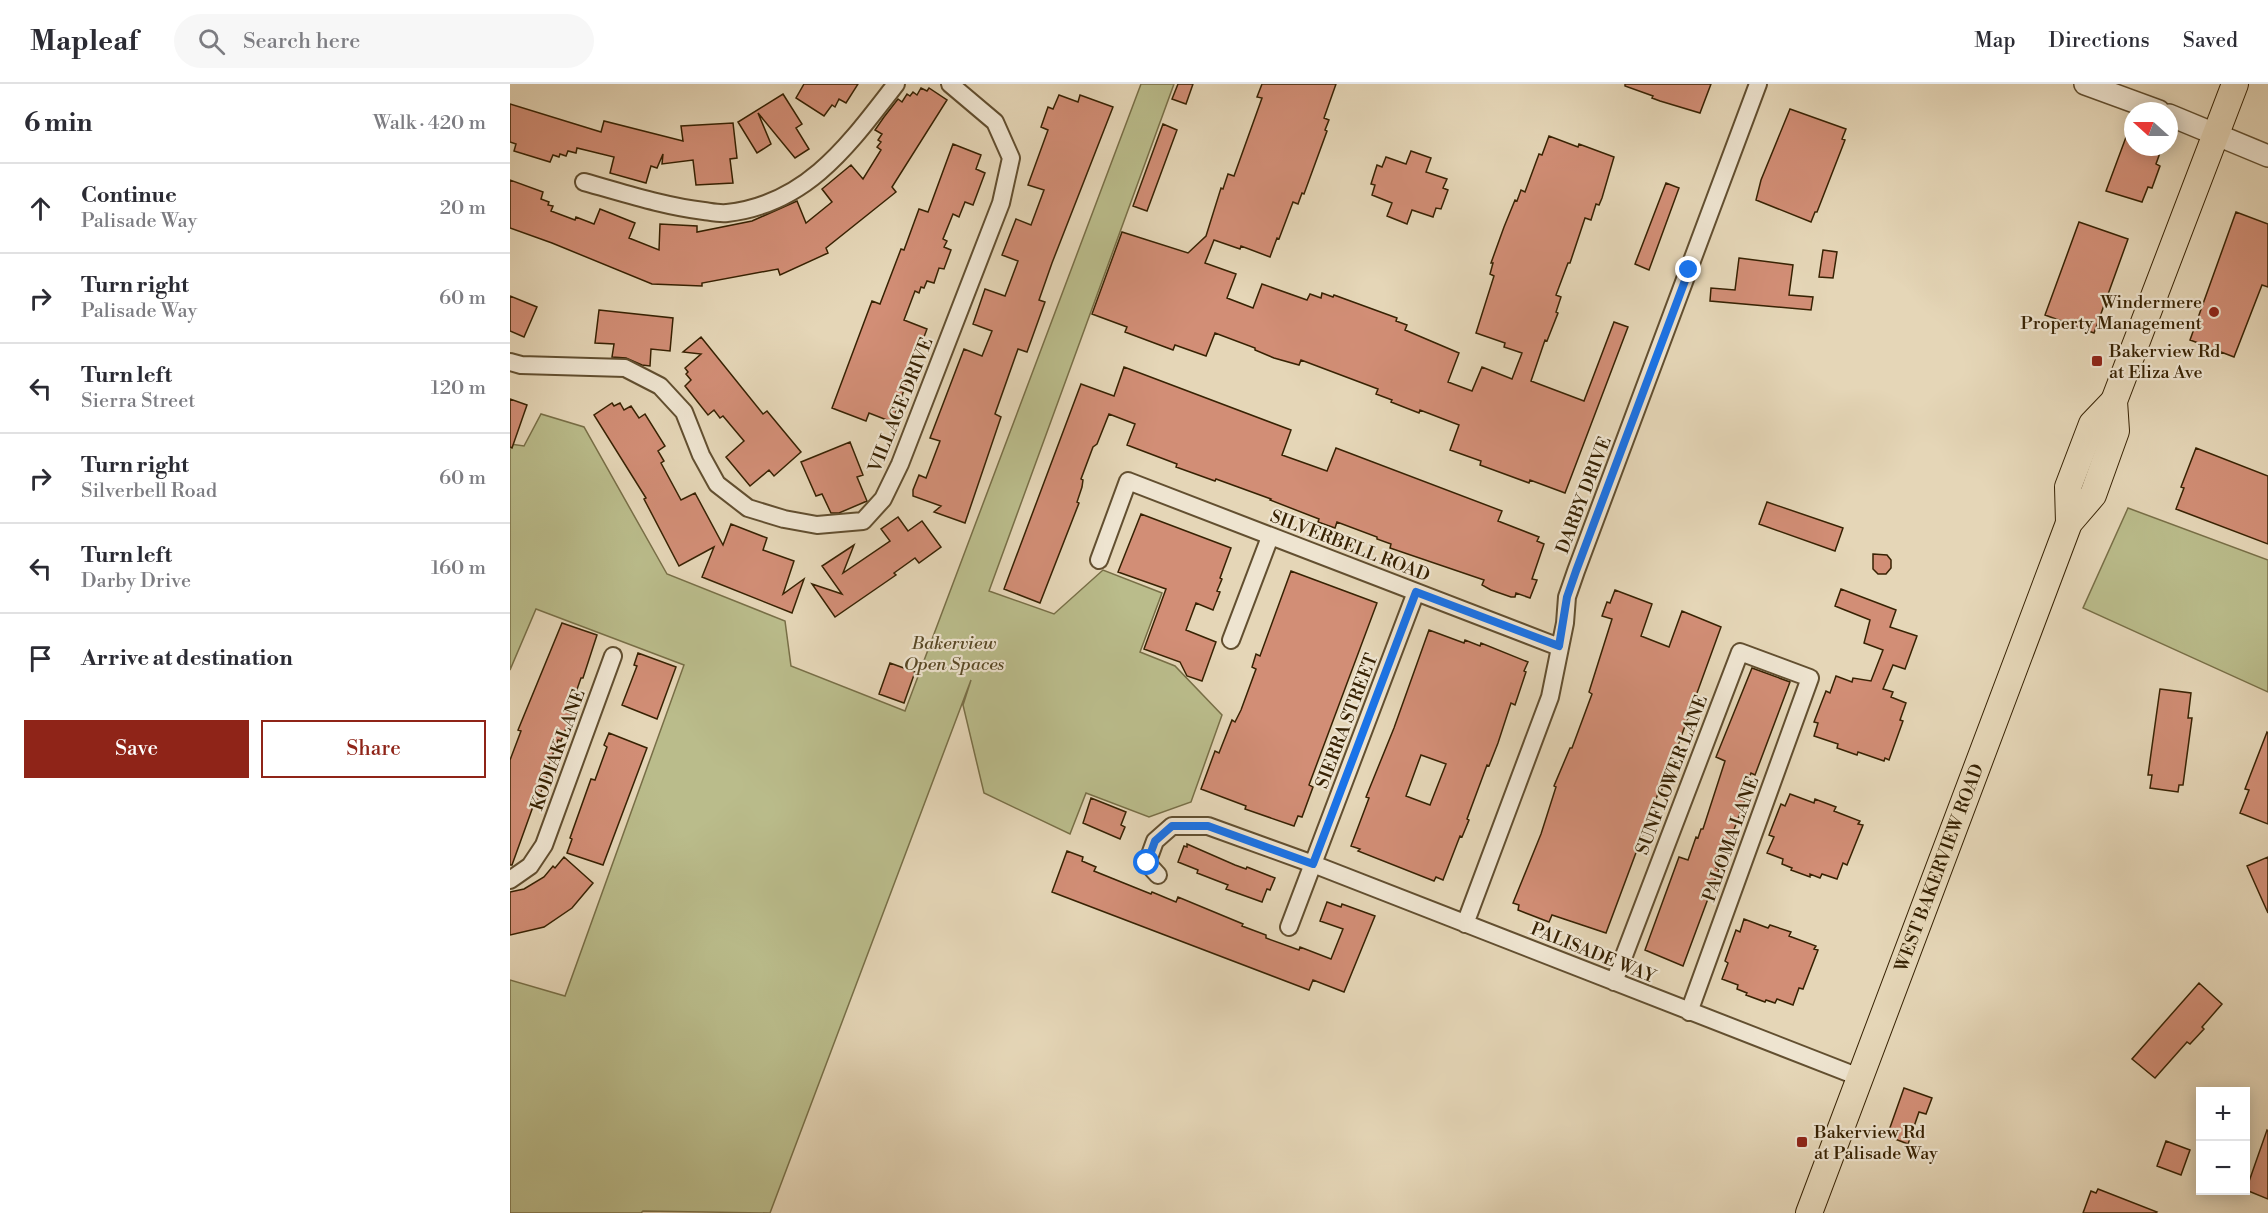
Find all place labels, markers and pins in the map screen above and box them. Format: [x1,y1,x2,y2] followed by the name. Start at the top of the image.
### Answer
[2020,291,2203,335] place label: Windermere Property Management
[2207,305,2221,319] marker: Windermere Property Management
[2108,340,2221,384] place label: Bakerview Rd at Eliza Ave
[2090,354,2104,368] marker: Bakerview Rd at Eliza Ave
[1813,1121,1938,1165] place label: Bakerview Rd at Palisade Way
[1795,1135,1809,1149] marker: Bakerview Rd at Palisade Way

